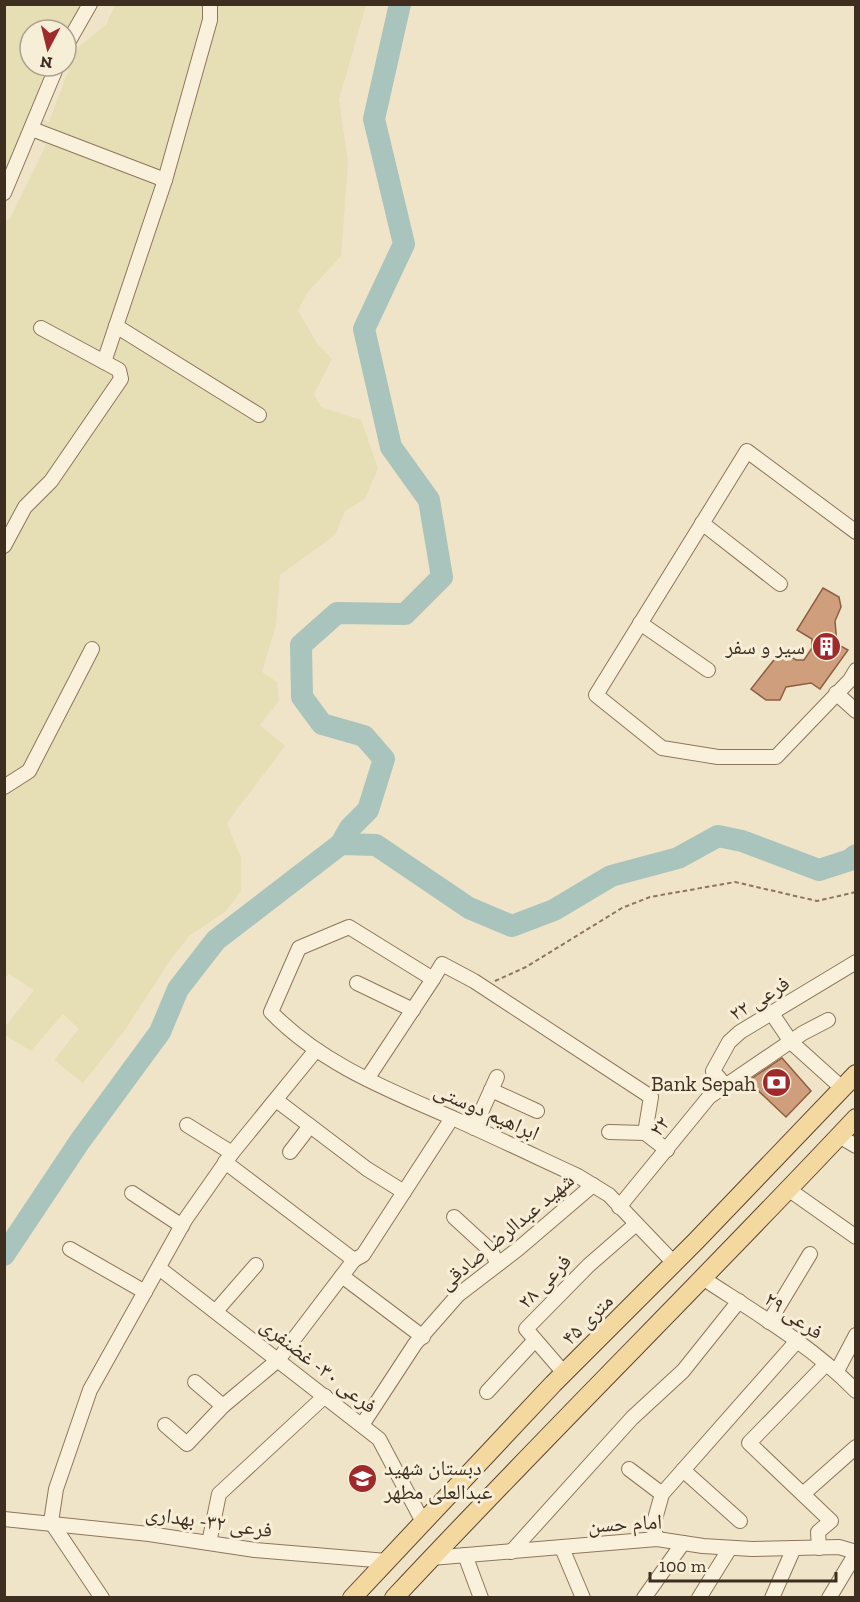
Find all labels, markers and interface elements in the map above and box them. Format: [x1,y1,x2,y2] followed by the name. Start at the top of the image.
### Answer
[18,18,78,78] north arrow
[39,52,53,73] text: N
[810,630,842,662] building icon: سیر و سفر
[724,634,805,659] place label: سیر و سفر
[724,970,794,1027] street label: فرعی ۲۲
[761,1067,793,1099] bank icon: Bank Sepah
[651,1071,756,1096] place label: Bank Sepah
[430,1077,544,1147] street label: ابراهیم دوستی
[643,1111,675,1141] street label: ۲۲
[433,1167,579,1296] street label: شهید عبدالرضا صادقی
[512,1249,577,1314] street label: فرعی ۲۸
[759,1286,828,1345] street label: فرعی ۲۹
[556,1288,618,1350] street label: ۴۵ متری
[255,1312,382,1419] street label: فرعی ۳۰- غضنفری
[383,1455,493,1505] place label: دبستان شهید عبدالعلی مطهر
[347,1463,379,1495] school or university icon: دبستان شهید عبدالعلی مطهر
[144,1500,274,1543] street label: فرعی ۳۲- بهداری
[587,1509,663,1539] street label: امام حسن
[650,1545,836,1583] scale bar
[659,1555,707,1577] text: 100 m

